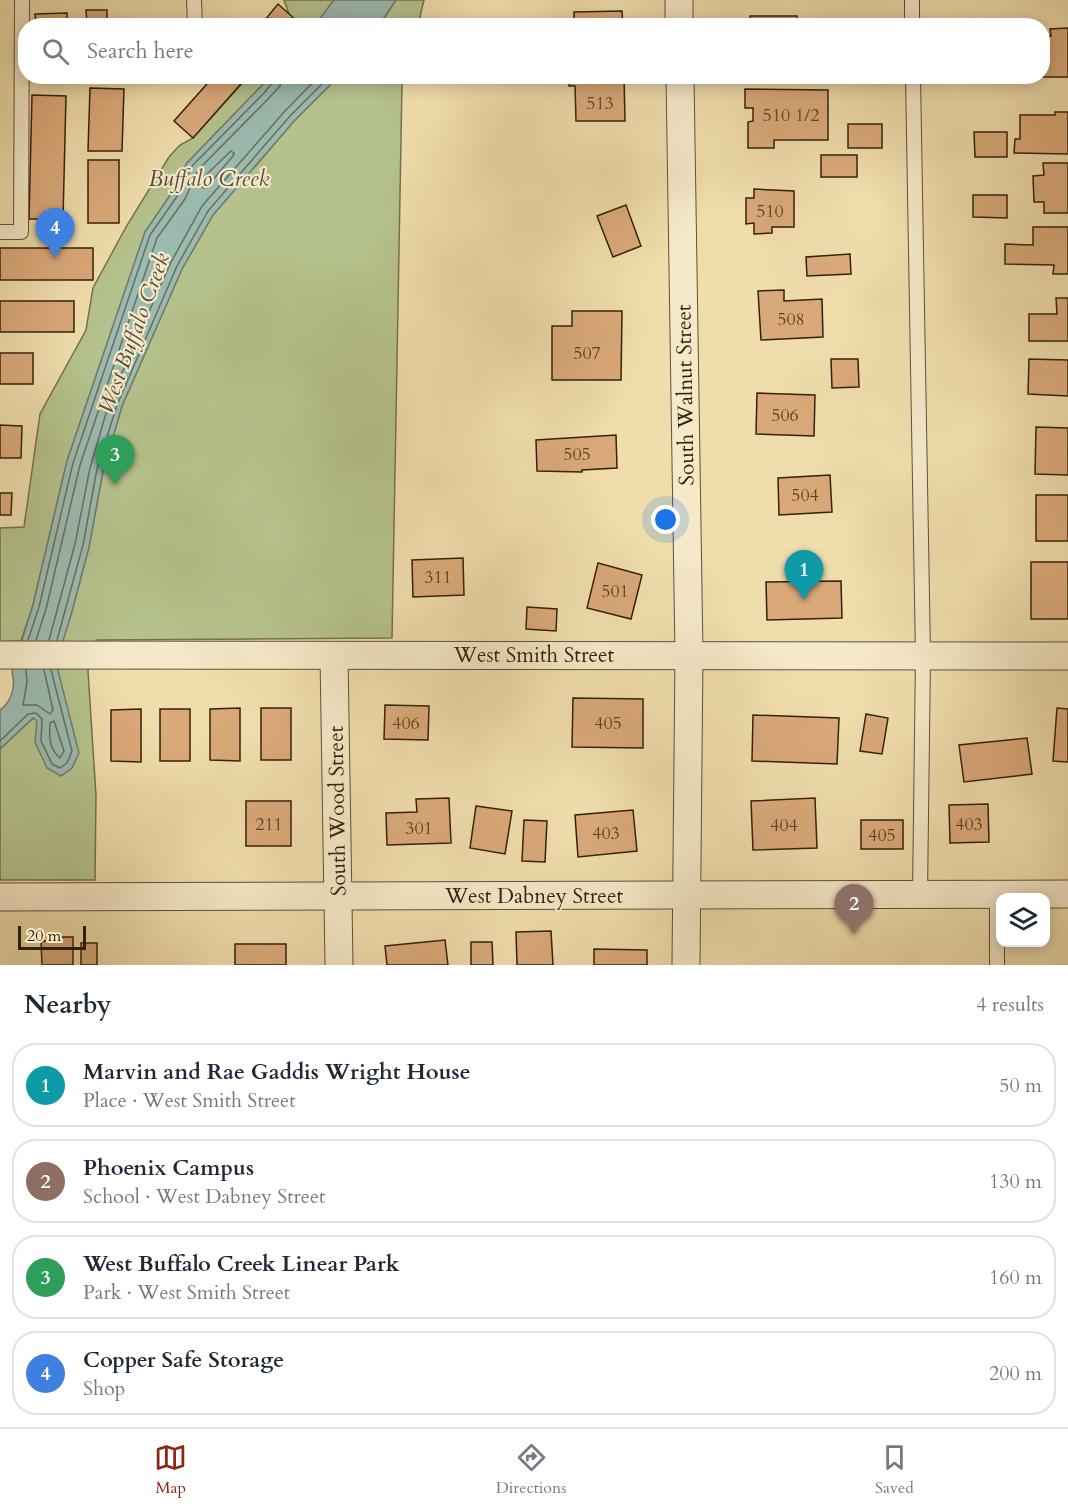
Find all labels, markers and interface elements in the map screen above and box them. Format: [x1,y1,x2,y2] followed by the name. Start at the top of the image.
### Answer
[18,18,1050,84] search box
[39,35,72,68] icon: search
[87,36,194,66] text: Search here
[586,91,614,116] house number: 513
[763,103,819,128] house number: 510 1/2
[149,164,270,194] water label: Buffalo Creek
[756,199,784,224] house number: 510
[36,208,74,258] pin: 4
[91,249,177,418] water label: West Buffalo Creek
[669,304,702,486] street label: South Walnut Street
[777,307,805,332] house number: 508
[573,341,601,366] house number: 507
[771,403,799,428] house number: 506
[96,436,134,485] pin: 3
[563,442,591,467] house number: 505
[791,483,819,508] house number: 504
[651,505,680,534] your location
[784,550,824,600] pin: 1
[424,565,452,590] house number: 311
[601,579,629,604] house number: 501
[453,641,615,670] street label: West Smith Street
[392,711,420,736] house number: 406
[594,711,622,736] house number: 405
[322,725,353,896] street label: South Wood Street
[255,812,283,837] house number: 211
[955,812,983,837] house number: 403
[770,813,798,838] house number: 404
[405,816,433,841] house number: 301
[592,821,620,846] house number: 403
[868,823,896,848] house number: 405
[444,882,623,911] street label: West Dabney Street
[834,884,874,934] pin: 2
[996,893,1050,947] map controls
[996,893,1050,947] button: layers
[18,923,86,950] scale bar
[27,925,61,947] text: 20 m
[24,987,112,1022] text: Nearby
[976,991,1044,1018] text: 4 results
[83,1057,471,1087] text: Marvin and Rae Gaddis Wright House
[40,1072,51,1099] text: 1
[999,1072,1042,1099] text: 50 m
[83,1087,295,1114] text: Place · West Smith Street
[83,1153,254,1183] text: Phoenix Campus
[40,1168,51,1195] text: 2
[989,1168,1042,1195] text: 130 m
[83,1183,325,1210] text: School · West Dabney Street
[83,1249,400,1279] text: West Buffalo Creek Linear Park
[40,1264,51,1291] text: 3
[989,1264,1042,1291] text: 160 m
[83,1279,290,1306] text: Park · West Smith Street
[83,1345,284,1375] text: Copper Safe Storage
[40,1360,51,1387] text: 4
[989,1360,1042,1387] text: 200 m
[83,1375,125,1402] text: Shop
[154,1441,187,1499] tab: Map
[496,1441,566,1499] tab: Directions
[875,1441,914,1499] tab: Saved

